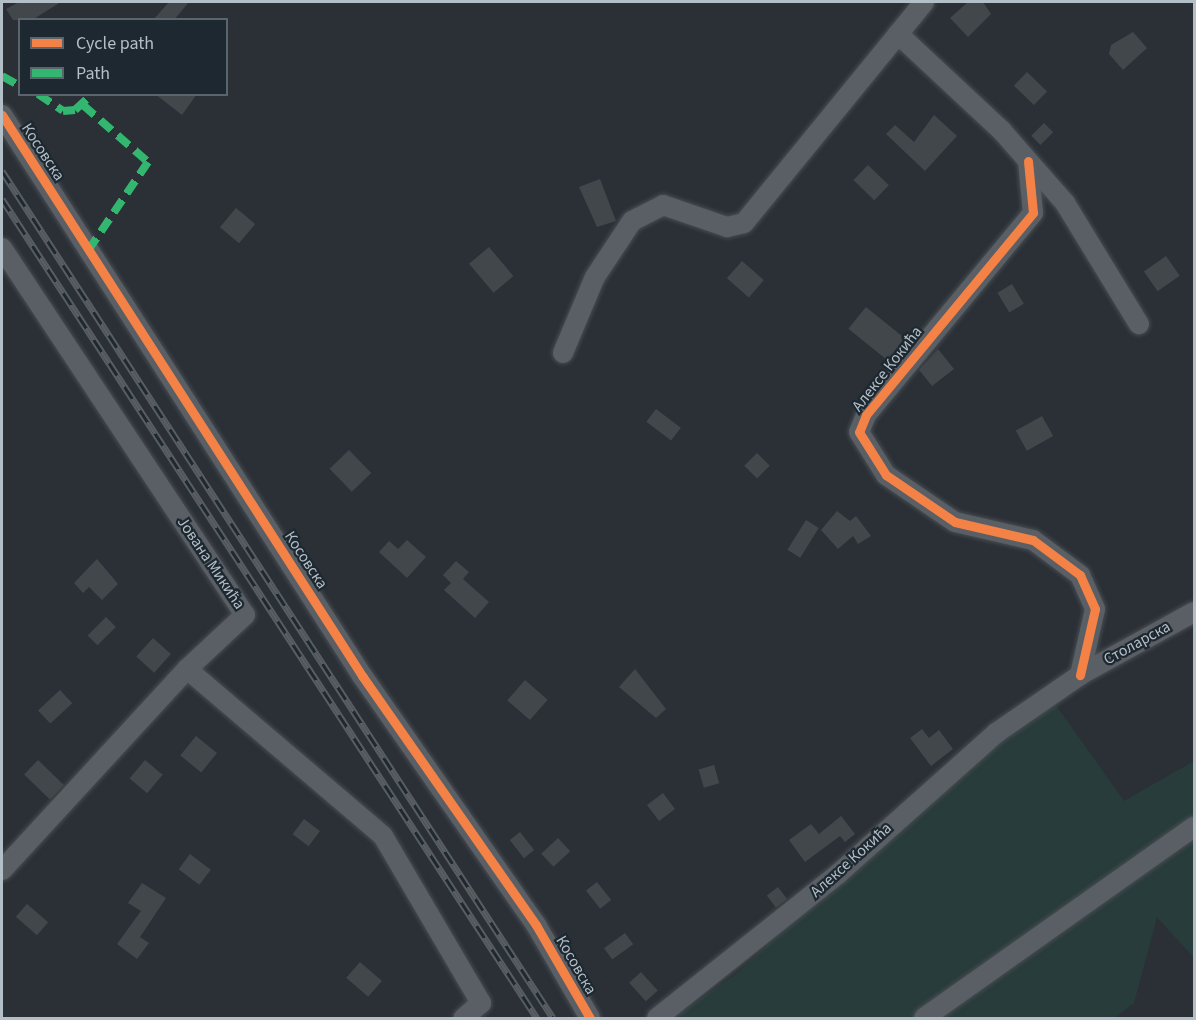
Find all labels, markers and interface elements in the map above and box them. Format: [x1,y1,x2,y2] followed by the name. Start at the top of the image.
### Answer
[18,18,228,96] legend
[76,31,154,56] text: Cycle path
[76,61,110,86] text: Path
[17,120,69,184] street label: Косовска
[848,323,926,415] street label: Алексе Кокића
[173,513,249,613] street label: Јована Микића
[280,528,332,592] street label: Косовска
[1100,617,1174,669] street label: Столарска
[806,819,896,901] street label: Алексе Кокића
[552,932,600,998] street label: Косовска

